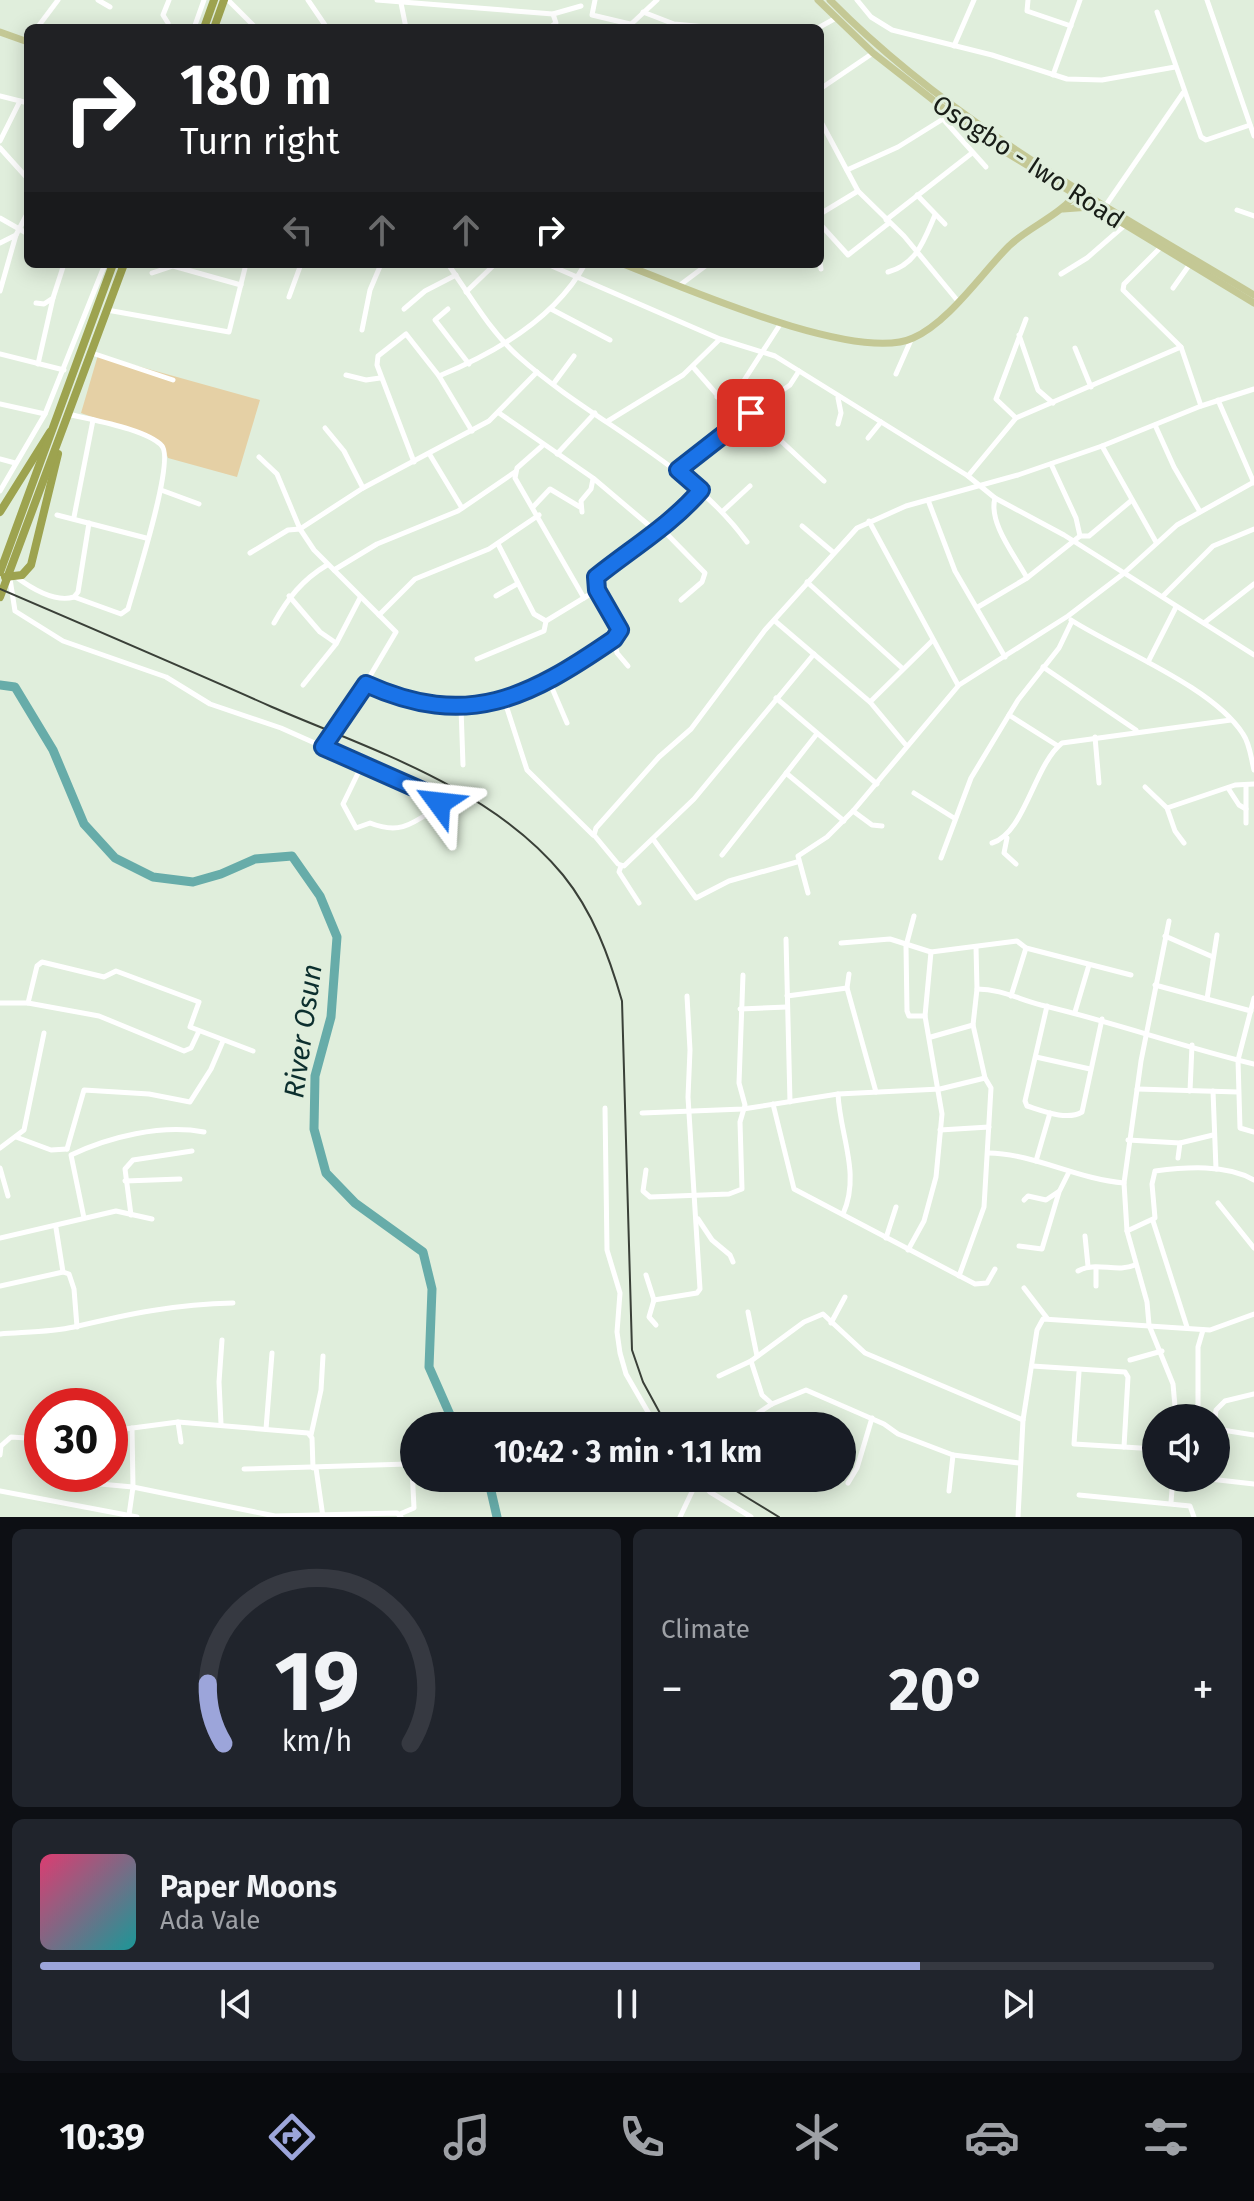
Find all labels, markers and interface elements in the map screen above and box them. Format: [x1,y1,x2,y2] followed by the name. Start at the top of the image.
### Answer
[180,52,332,119] text: 180 m
[48,56,152,160] icon: right
[926,89,1130,235] street label: Osogbo - Iwo Road
[180,120,340,164] text: Turn right
[276,208,320,252] icon: left
[360,208,404,252] icon: ahead
[444,208,488,252] icon: ahead
[528,208,572,252] icon: right
[717,379,785,447] pin
[729,391,773,435] icon: arrive
[397,761,481,845] position arrow
[277,962,329,1100] water label: River Osun
[24,1388,128,1492] speed limit sign: 30
[1142,1404,1230,1492] map controls
[1142,1404,1230,1492] button: sound
[494,1434,762,1470] text: 10:42 · 3 min · 1.1 km
[661,1614,750,1645] text: Climate
[274,1632,359,1732] text: 19
[889,1654,986,1726] text: 20°
[661,1663,683,1716] text: −
[1192,1663,1214,1716] text: +
[281,1724,352,1759] text: km/h
[160,1869,337,1905] text: Paper Moons
[160,1905,260,1936] text: Ada Vale
[214,1982,258,2026] icon: previous
[605,1982,649,2026] icon: pause
[996,1982,1040,2026] icon: next
[264,2109,320,2165] icon: directions
[439,2109,495,2165] icon: music
[614,2109,670,2165] icon: phone
[789,2109,845,2165] icon: climate
[964,2109,1020,2165] icon: car
[1138,2109,1194,2165] icon: filters
[59,2115,145,2159] text: 10:39

